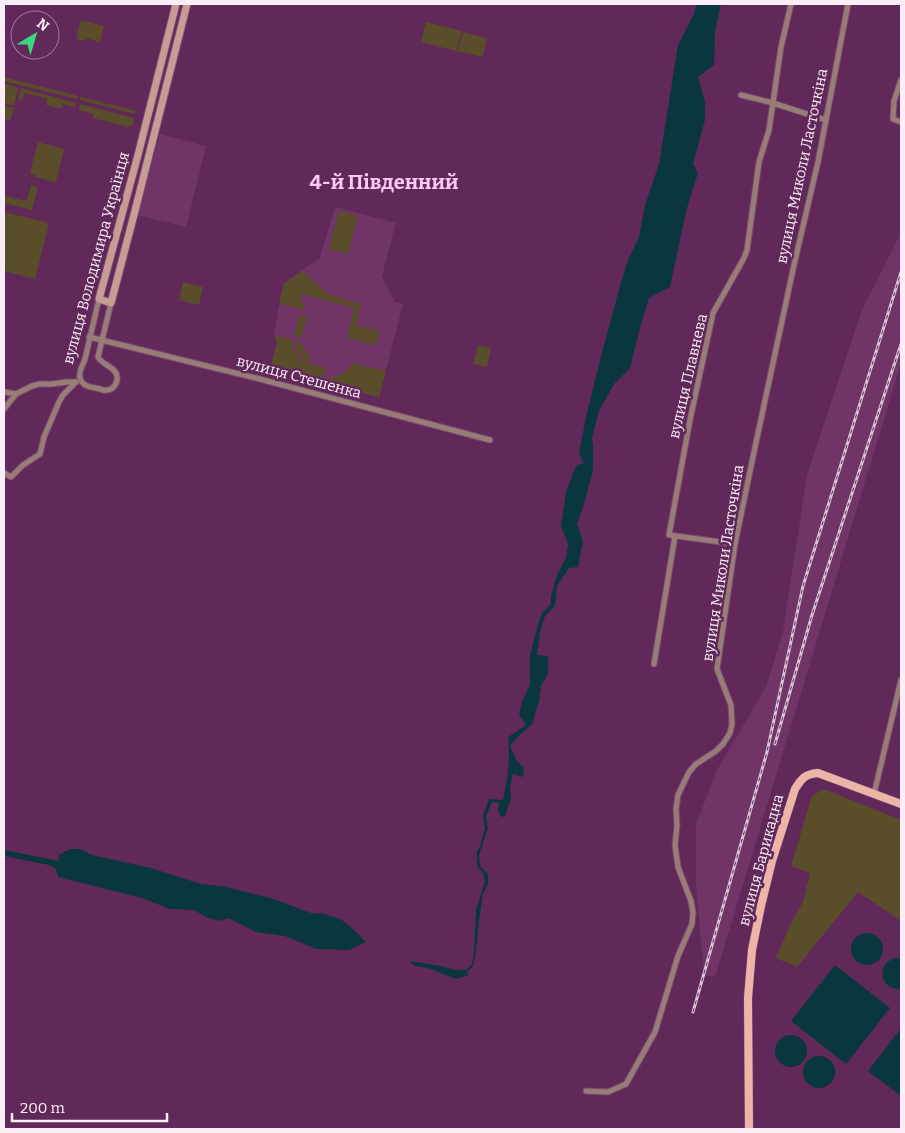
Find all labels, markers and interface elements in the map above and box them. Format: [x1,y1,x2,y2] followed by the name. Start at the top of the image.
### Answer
[10,10,60,60] north arrow
[33,15,52,35] text: N
[773,67,831,265] street label: вулиця Миколи Ласточкіна
[59,150,133,366] street label: вулиця Володимира Українця
[309,170,459,194] district label: 4-й Південний
[665,312,711,440] street label: вулиця Плавнева
[235,352,363,402] street label: вулиця Стешенка
[699,463,747,663] street label: вулиця Миколи Ласточкіна
[735,792,787,928] street label: вулиця Барикадна
[12,1090,168,1122] scale bar
[20,1099,65,1117] text: 200 m

